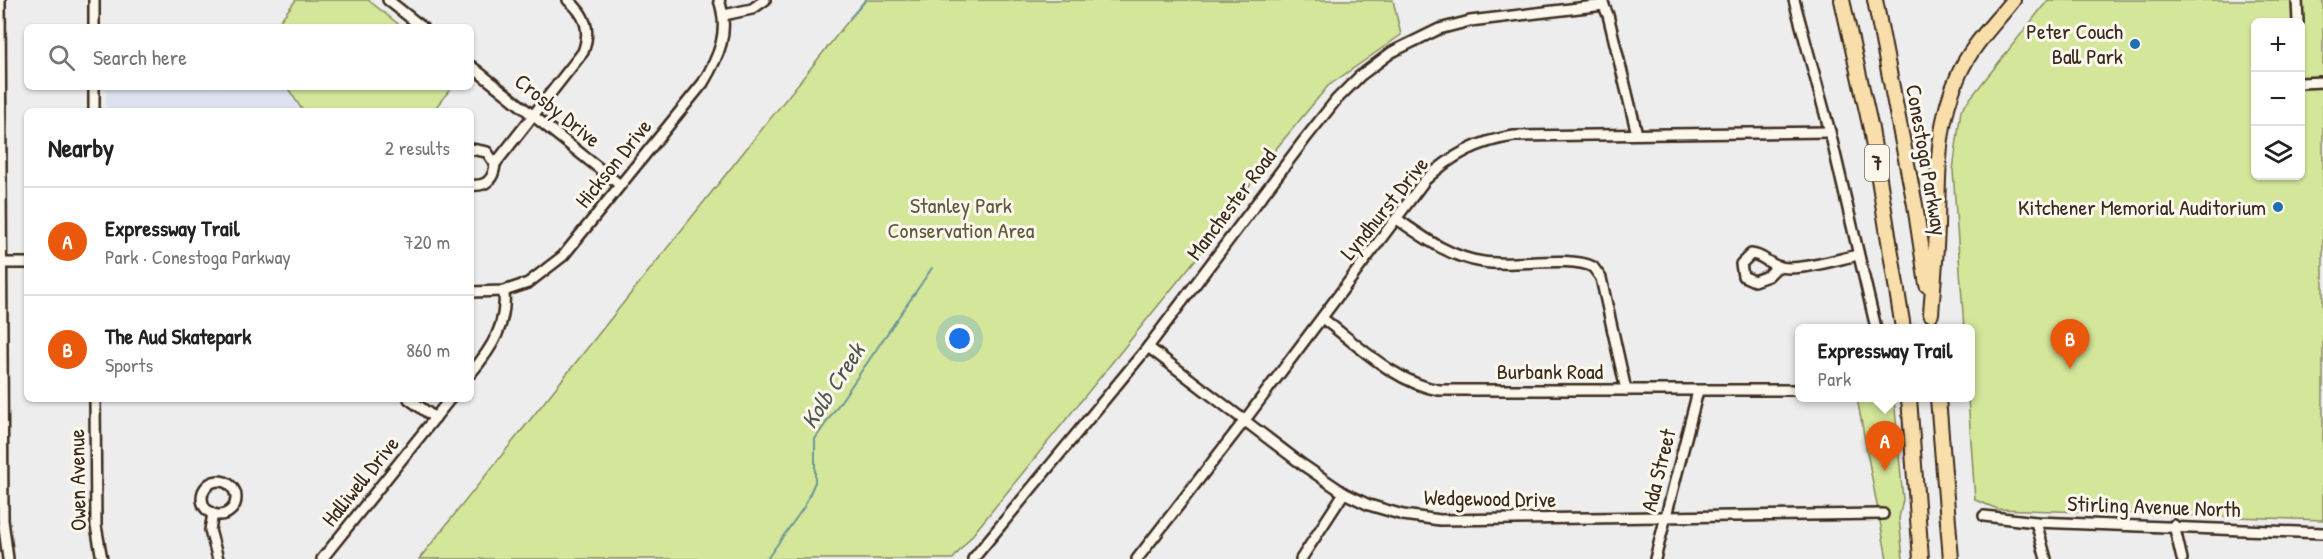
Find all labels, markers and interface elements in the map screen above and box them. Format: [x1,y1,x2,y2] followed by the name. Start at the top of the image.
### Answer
[2026,16,2123,71] place label: Peter Couch Ball Park
[2251,18,2305,180] map controls
[2251,18,2305,72] button: +
[24,24,474,90] search box
[2128,37,2142,51] marker: Peter Couch Ball Park
[45,41,78,74] icon: search
[93,42,187,72] text: Search here
[509,66,608,154] street label: Crosby Drive
[2251,72,2305,126] button: −
[1899,82,1955,238] street label: Conestoga Parkway
[568,112,658,214] street label: Hickson Drive
[2251,126,2305,180] button: layers
[48,130,114,165] text: Nearby
[385,134,450,161] text: 2 results
[1179,142,1283,266] street label: Manchester Road
[1865,145,1889,181] road number: 7
[1333,150,1435,266] street label: Lyndhurst Drive
[888,190,1035,245] park label: Stanley Park Conservation Area
[2018,192,2266,222] place label: Kitchener Memorial Auditorium
[2271,200,2285,214] marker: Kitchener Memorial Auditorium
[105,213,240,243] text: Expressway Trail
[63,228,72,255] text: A
[404,228,450,255] text: 720 m
[105,243,291,270] text: Park · Conestoga Parkway
[2050,320,2090,369] pin: B
[105,321,251,351] text: The Aud Skatepark
[945,324,974,353] your location
[1795,324,1975,402] popup
[793,335,873,434] water label: Kolb Creek
[1818,335,1952,365] text: Expressway Trail
[62,336,73,363] text: B
[406,336,450,363] text: 860 m
[105,351,153,378] text: Sports
[1497,356,1604,386] street label: Burbank Road
[1818,365,1851,392] text: Park
[1866,422,1904,471] pin: A
[1633,425,1683,514] street label: Ada Street
[61,429,93,531] street label: Owen Avenue
[314,429,406,532] street label: Halliwell Drive
[1424,482,1557,514] street label: Wedgewood Drive
[2067,488,2241,524] street label: Stirling Avenue North

